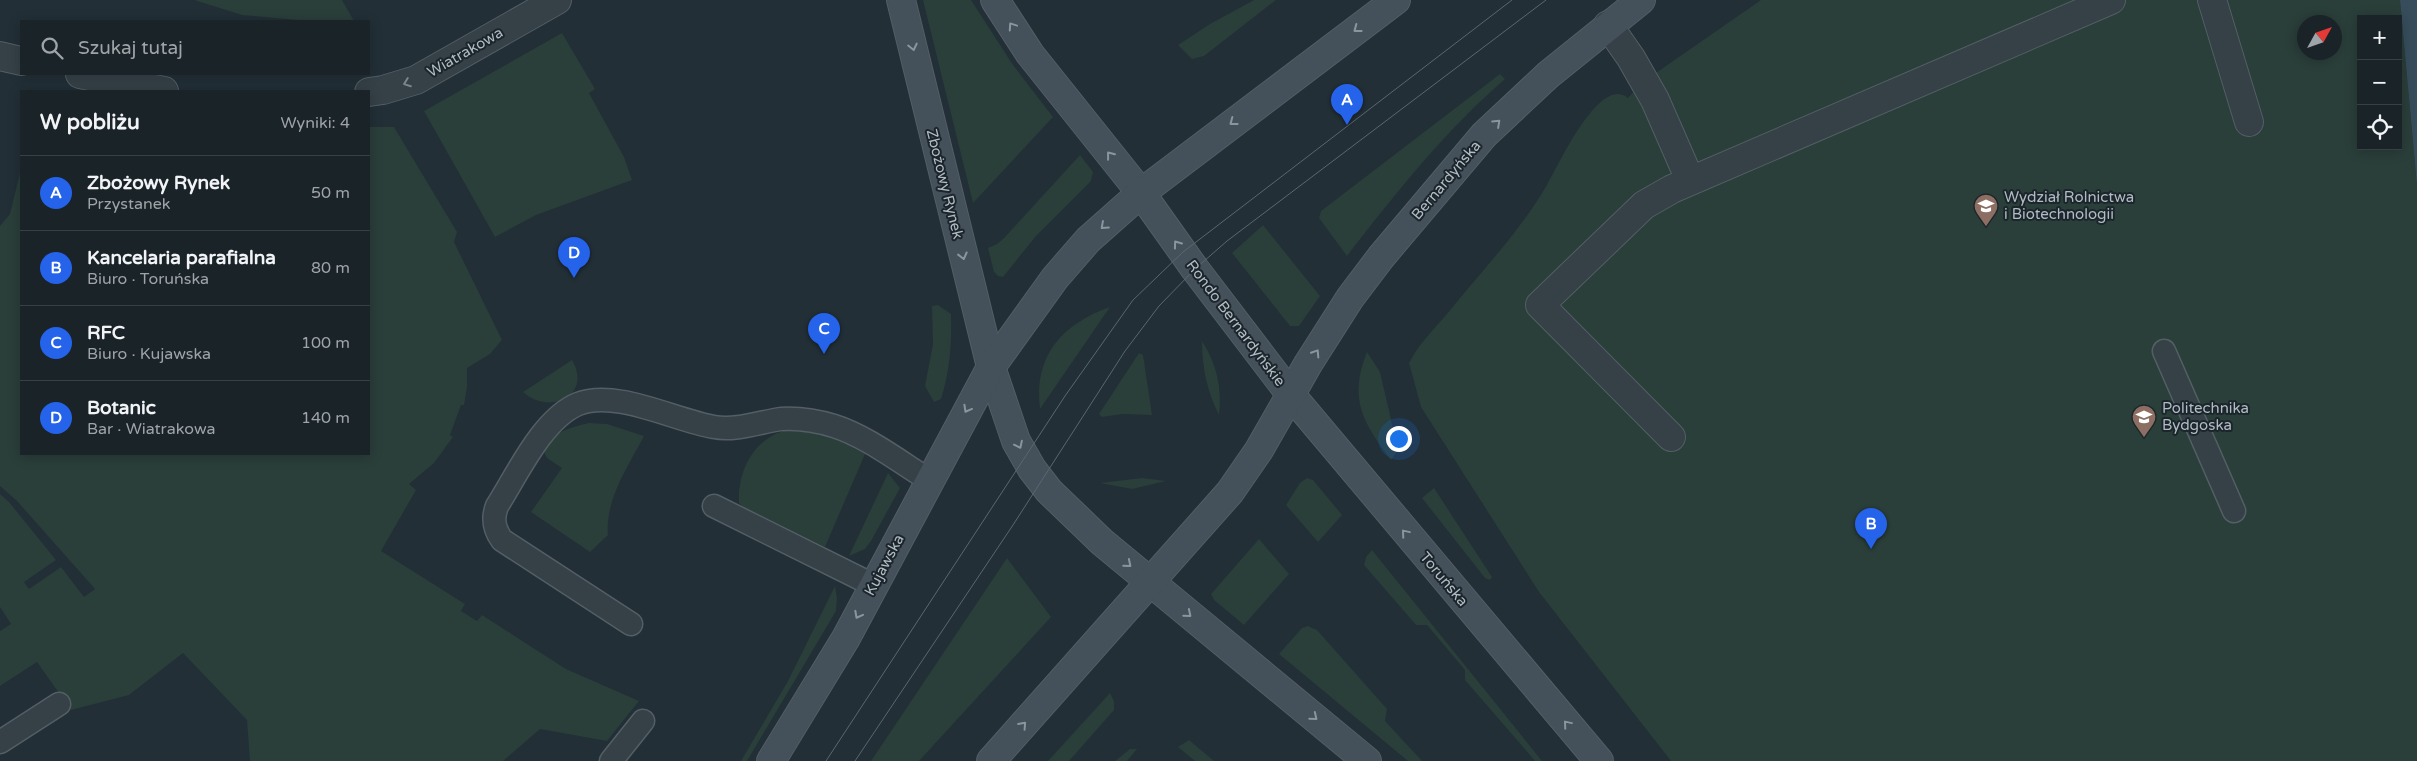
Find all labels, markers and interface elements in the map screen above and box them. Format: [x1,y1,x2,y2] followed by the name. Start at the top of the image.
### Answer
[2297,15,2342,60] north arrow
[2357,15,2402,150] map controls
[2357,15,2402,60] button: +
[20,20,370,75] search box
[1009,22,1018,32] one-way arrow
[424,23,506,81] street label: Wiatrakowa
[1353,23,1363,32] one-way arrow
[38,34,66,62] icon: search
[78,37,183,59] text: Szukaj tutaj
[907,43,917,51] one-way arrow
[2357,60,2402,105] button: −
[403,77,412,87] one-way arrow
[1331,84,1363,125] pin: A
[2357,105,2402,150] button: locate
[40,110,140,135] text: W pobliżu
[281,113,350,133] text: Wyniki: 4
[1230,117,1239,125] one-way arrow
[1492,120,1501,129] one-way arrow
[923,127,967,241] street label: Zbożowy Rynek
[1408,137,1484,223] street label: Bernardyńska
[1108,152,1116,161] one-way arrow
[87,172,230,194] text: Zbożowy Rynek
[50,183,62,203] text: A
[311,183,350,203] text: 50 m
[2004,188,2134,223] place label: Wydział Rolnictwa i Biotechnologii
[1973,193,1999,227] school or university icon: Wydział Rolnictwa i Biotechnologii
[87,194,171,214] text: Przystanek
[1101,220,1110,229] one-way arrow
[558,237,590,278] pin: D
[1174,240,1183,250] one-way arrow
[87,247,276,269] text: Kancelaria parafialna
[957,252,968,261] one-way arrow
[1183,256,1289,390] street label: Rondo Bernardyńskie
[50,258,62,278] text: B
[311,258,350,278] text: 80 m
[87,269,209,289] text: Biuro · Toruńska
[808,313,840,354] pin: C
[87,322,125,344] text: RFC
[50,333,62,353] text: C
[301,333,350,353] text: 100 m
[87,344,211,364] text: Biuro · Kujawska
[1309,349,1319,358] one-way arrow
[87,397,156,419] text: Botanic
[2162,399,2249,434] place label: Politechnika Bydgoska
[964,404,974,413] one-way arrow
[2131,404,2157,438] school or university icon: Politechnika Bydgoska
[50,408,62,428] text: D
[301,408,350,428] text: 140 m
[87,419,215,439] text: Bar · Wiatrakowa
[1386,426,1412,452] your location
[1013,440,1023,449] one-way arrow
[1855,508,1887,549] pin: B
[1402,530,1411,539] one-way arrow
[860,531,908,599] street label: Kujawska
[1416,548,1472,610] street label: Toruńska
[1122,558,1131,567] one-way arrow
[1182,608,1191,617] one-way arrow
[854,609,864,618] one-way arrow
[1308,711,1317,720] one-way arrow
[1564,720,1573,729] one-way arrow
[1018,721,1027,730] one-way arrow

